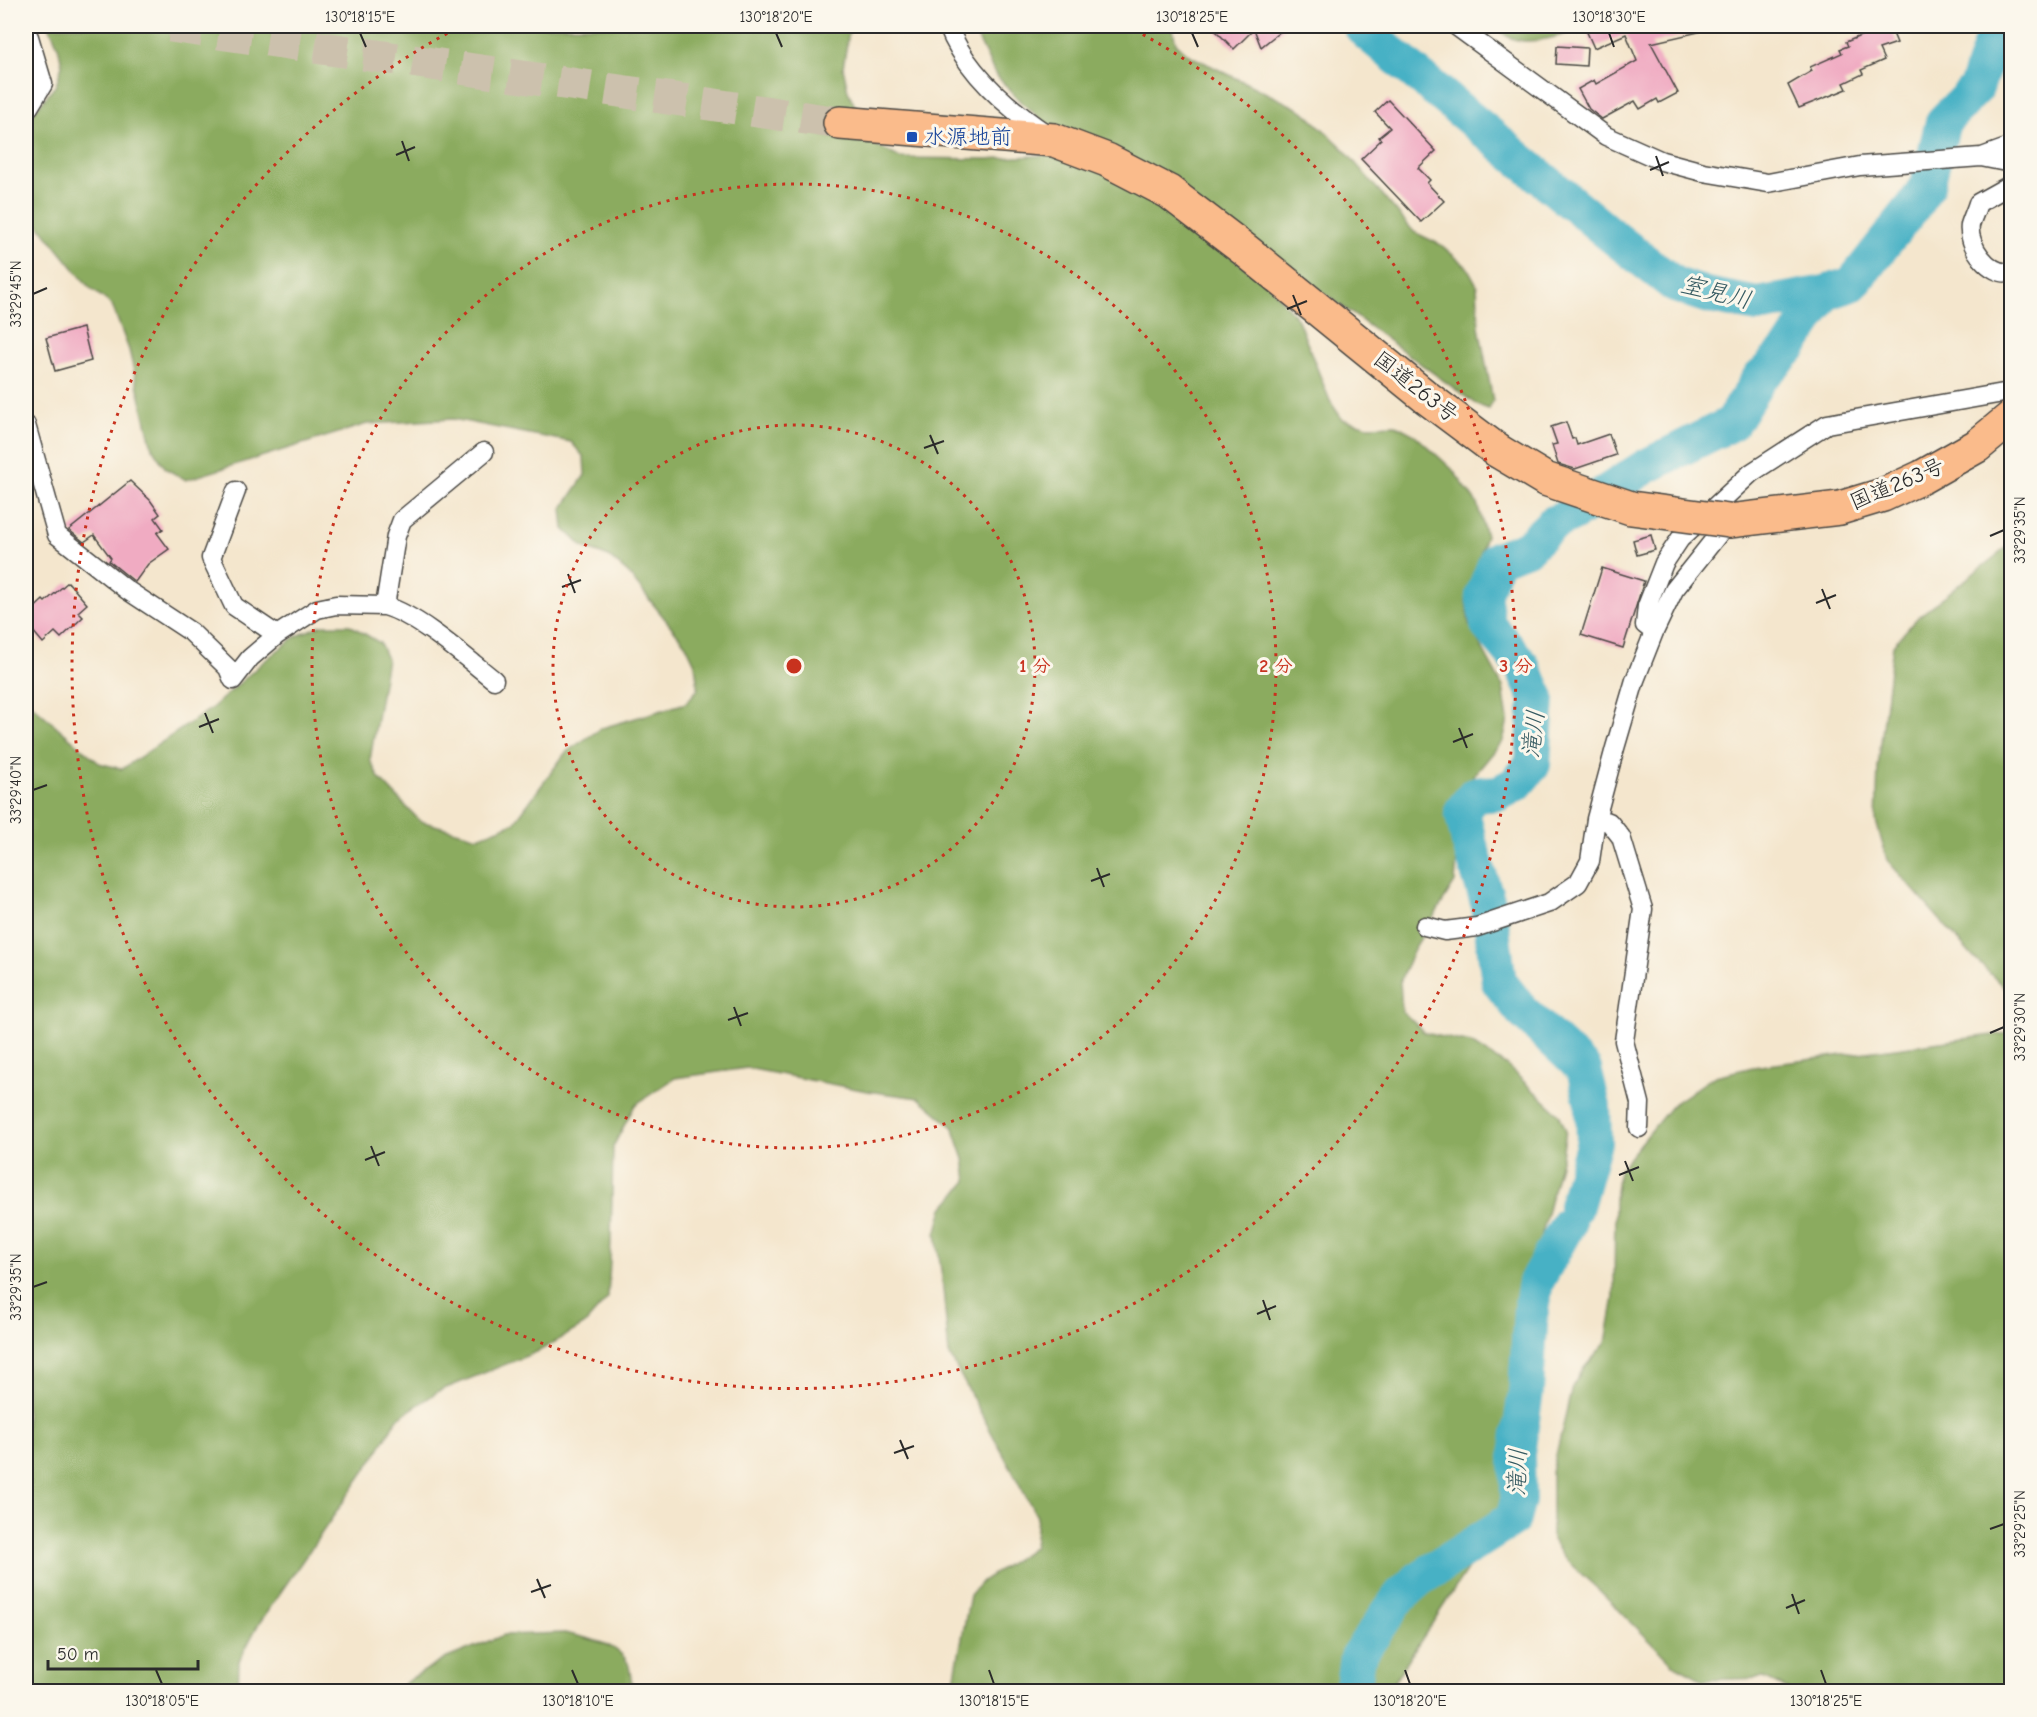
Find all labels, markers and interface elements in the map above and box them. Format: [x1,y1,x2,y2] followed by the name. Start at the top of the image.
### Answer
[325,8,395,26] text: 130°18'15"E
[739,8,813,26] text: 130°18'20"E
[1156,8,1228,26] text: 130°18'25"E
[1573,8,1645,26] text: 130°18'30"E
[924,124,1012,150] place label: 水源地前
[905,130,919,144] marker: 水源地前
[7,260,25,328] text: 33°29'45"N
[1678,270,1754,314] water label: 室見川
[1368,346,1464,428] street label: 国道263号
[1846,452,1948,516] street label: 国道263号
[2011,496,2029,564] text: 33°29'35"N
[784,656,804,676] centre of rings
[1019,656,1051,677] text: 1 分
[1259,656,1293,677] text: 2 分
[1499,656,1533,677] text: 3 分
[1516,708,1550,760] water label: 滝川
[7,756,25,824] text: 33°29'40"N
[2011,993,2029,1061] text: 33°29'30"N
[7,1253,25,1321] text: 33°29'35"N
[1502,1448,1532,1496] water label: 滝川
[2011,1490,2029,1558] text: 33°29'25"N
[48,1633,198,1671] scale bar
[57,1644,99,1665] text: 50 m
[125,1692,199,1710] text: 130°18'05"E
[542,1692,614,1710] text: 130°18'10"E
[959,1692,1029,1710] text: 130°18'15"E
[1373,1692,1447,1710] text: 130°18'20"E
[1790,1692,1862,1710] text: 130°18'25"E

